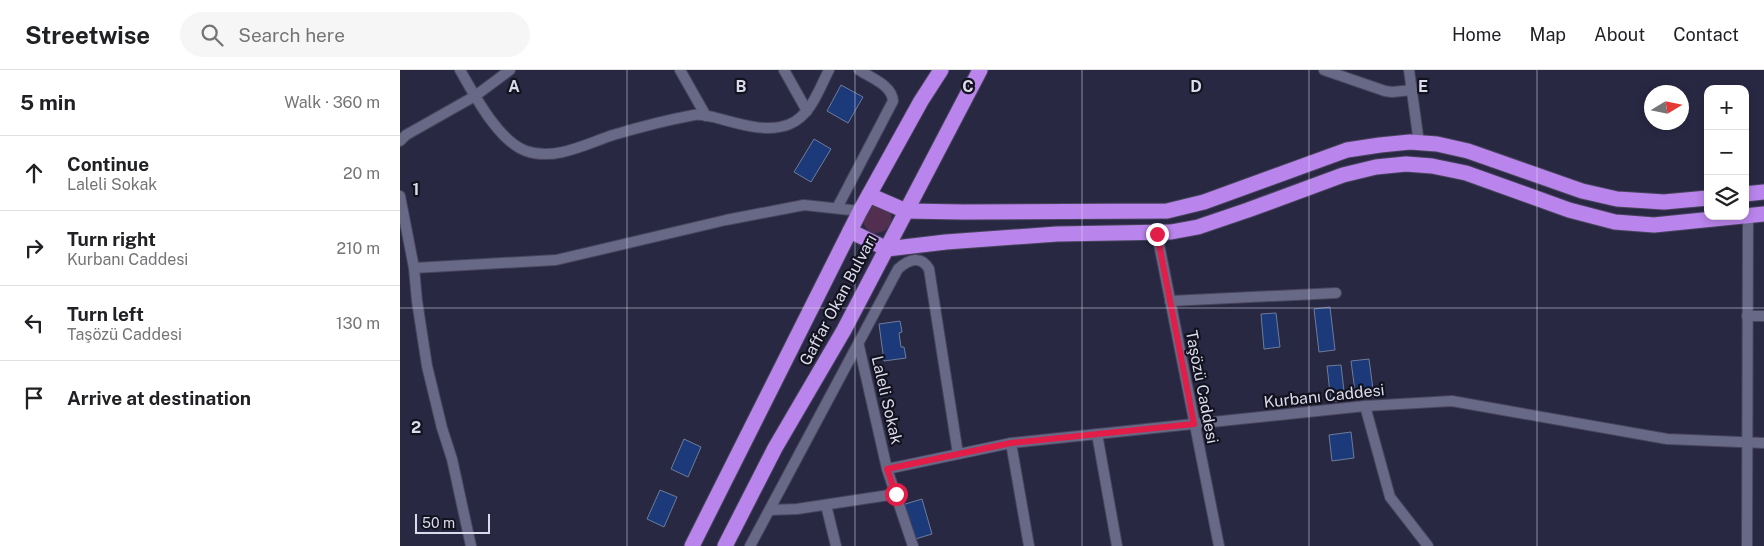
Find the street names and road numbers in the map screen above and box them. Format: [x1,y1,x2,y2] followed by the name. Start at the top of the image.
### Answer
[795,231,881,369] street label: Gaffar Okan Bulvarı
[1182,329,1222,445] street label: Taşözü Caddesi
[868,354,906,446] street label: Laleli Sokak
[1263,380,1385,412] street label: Kurbanı Caddesi

